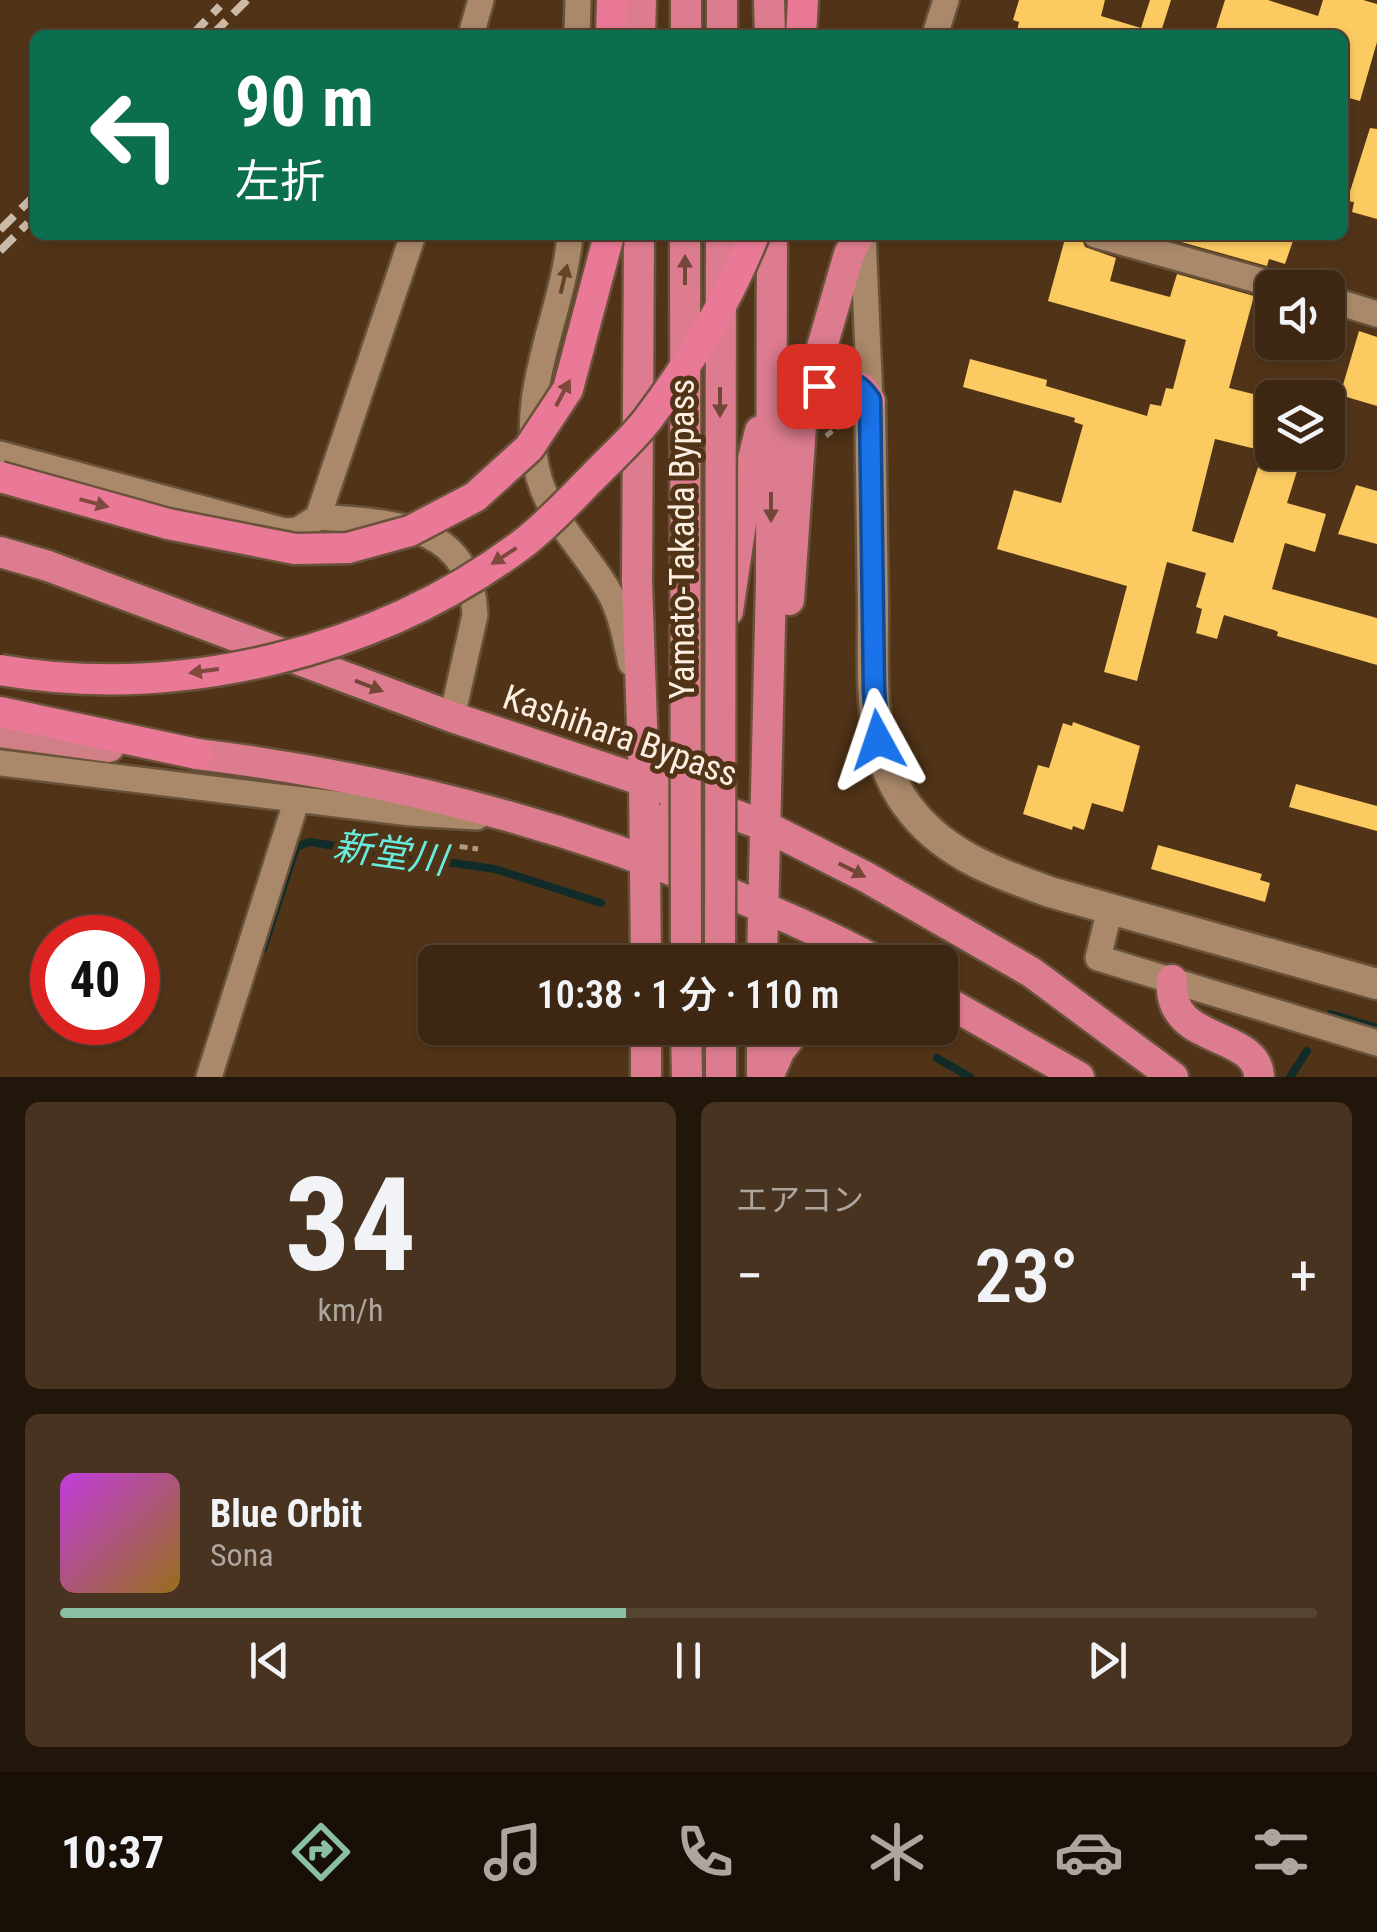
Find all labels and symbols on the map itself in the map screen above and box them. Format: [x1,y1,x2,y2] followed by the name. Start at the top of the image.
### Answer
[677,254,693,286] one-way arrow
[557,263,572,294] one-way arrow
[777,344,862,429] pin
[554,379,571,407] one-way arrow
[662,379,703,699] street label: Yamato-Takada Bypass
[712,387,728,419] one-way arrow
[763,492,779,524] one-way arrow
[79,496,110,512] one-way arrow
[490,546,518,564] one-way arrow
[187,664,219,680] one-way arrow
[498,677,742,795] street label: Kashihara Bypass
[354,679,384,694] one-way arrow
[826,688,930,792] position arrow
[330,823,453,883] water label: 新堂川
[837,861,866,878] one-way arrow
[30,915,160,1045] speed limit sign: 40

